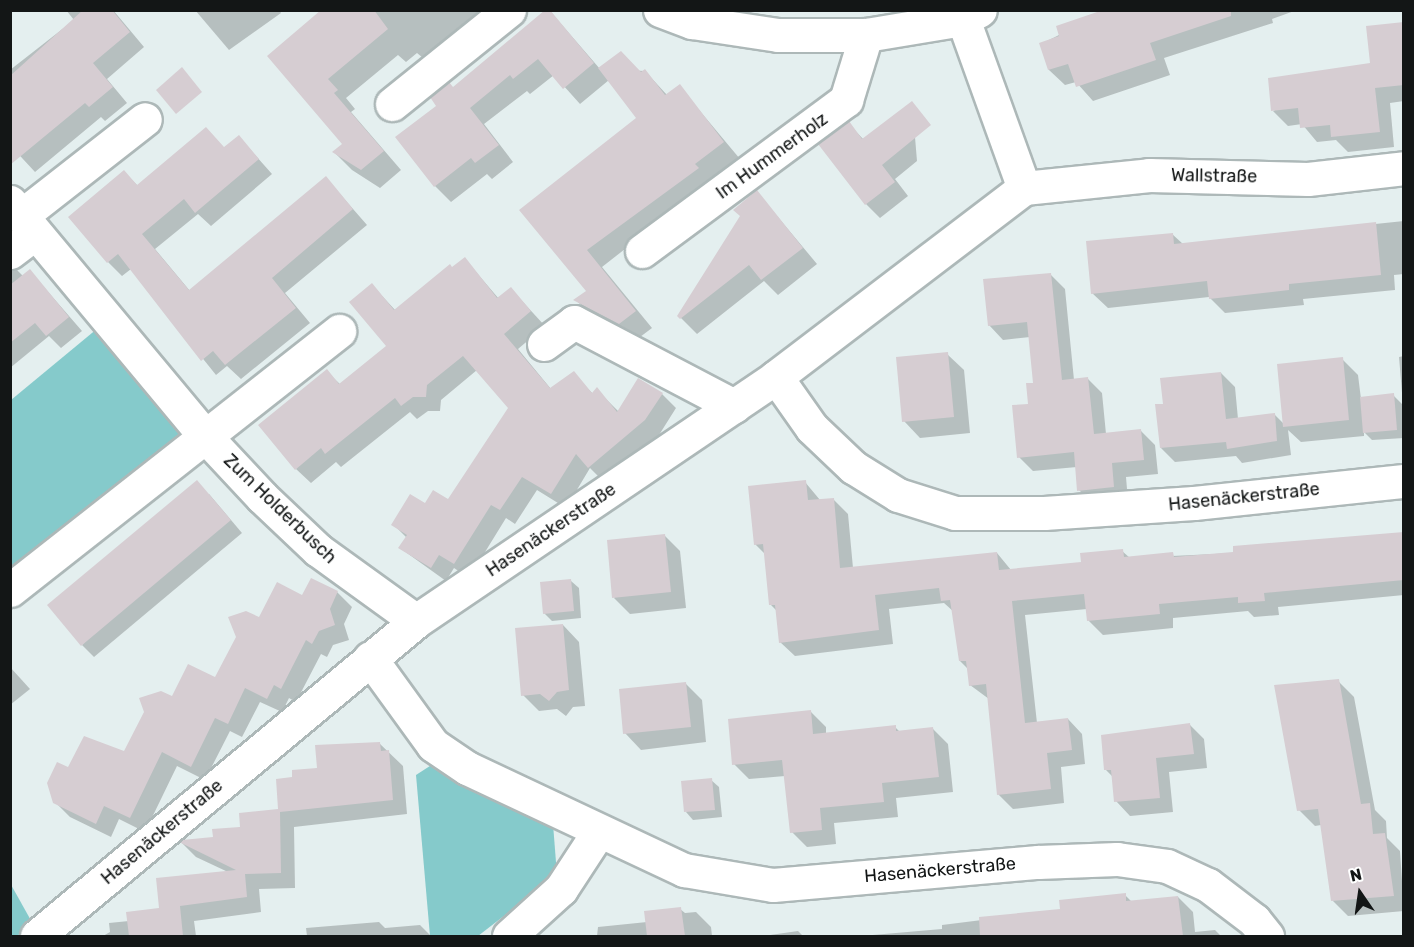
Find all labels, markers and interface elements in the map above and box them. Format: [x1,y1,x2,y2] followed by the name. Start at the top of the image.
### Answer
[712,108,832,204] street label: Im Hummerholz
[1171,164,1257,188] street label: Wallstraße
[219,450,341,568] street label: Zum Holderbusch
[1167,478,1321,516] street label: Hasenäckerstraße
[482,479,620,581] street label: Hasenäckerstraße
[97,775,227,889] street label: Hasenäckerstraße
[863,853,1017,887] street label: Hasenäckerstraße
[1330,863,1390,923] north arrow
[1348,864,1364,886] text: N

